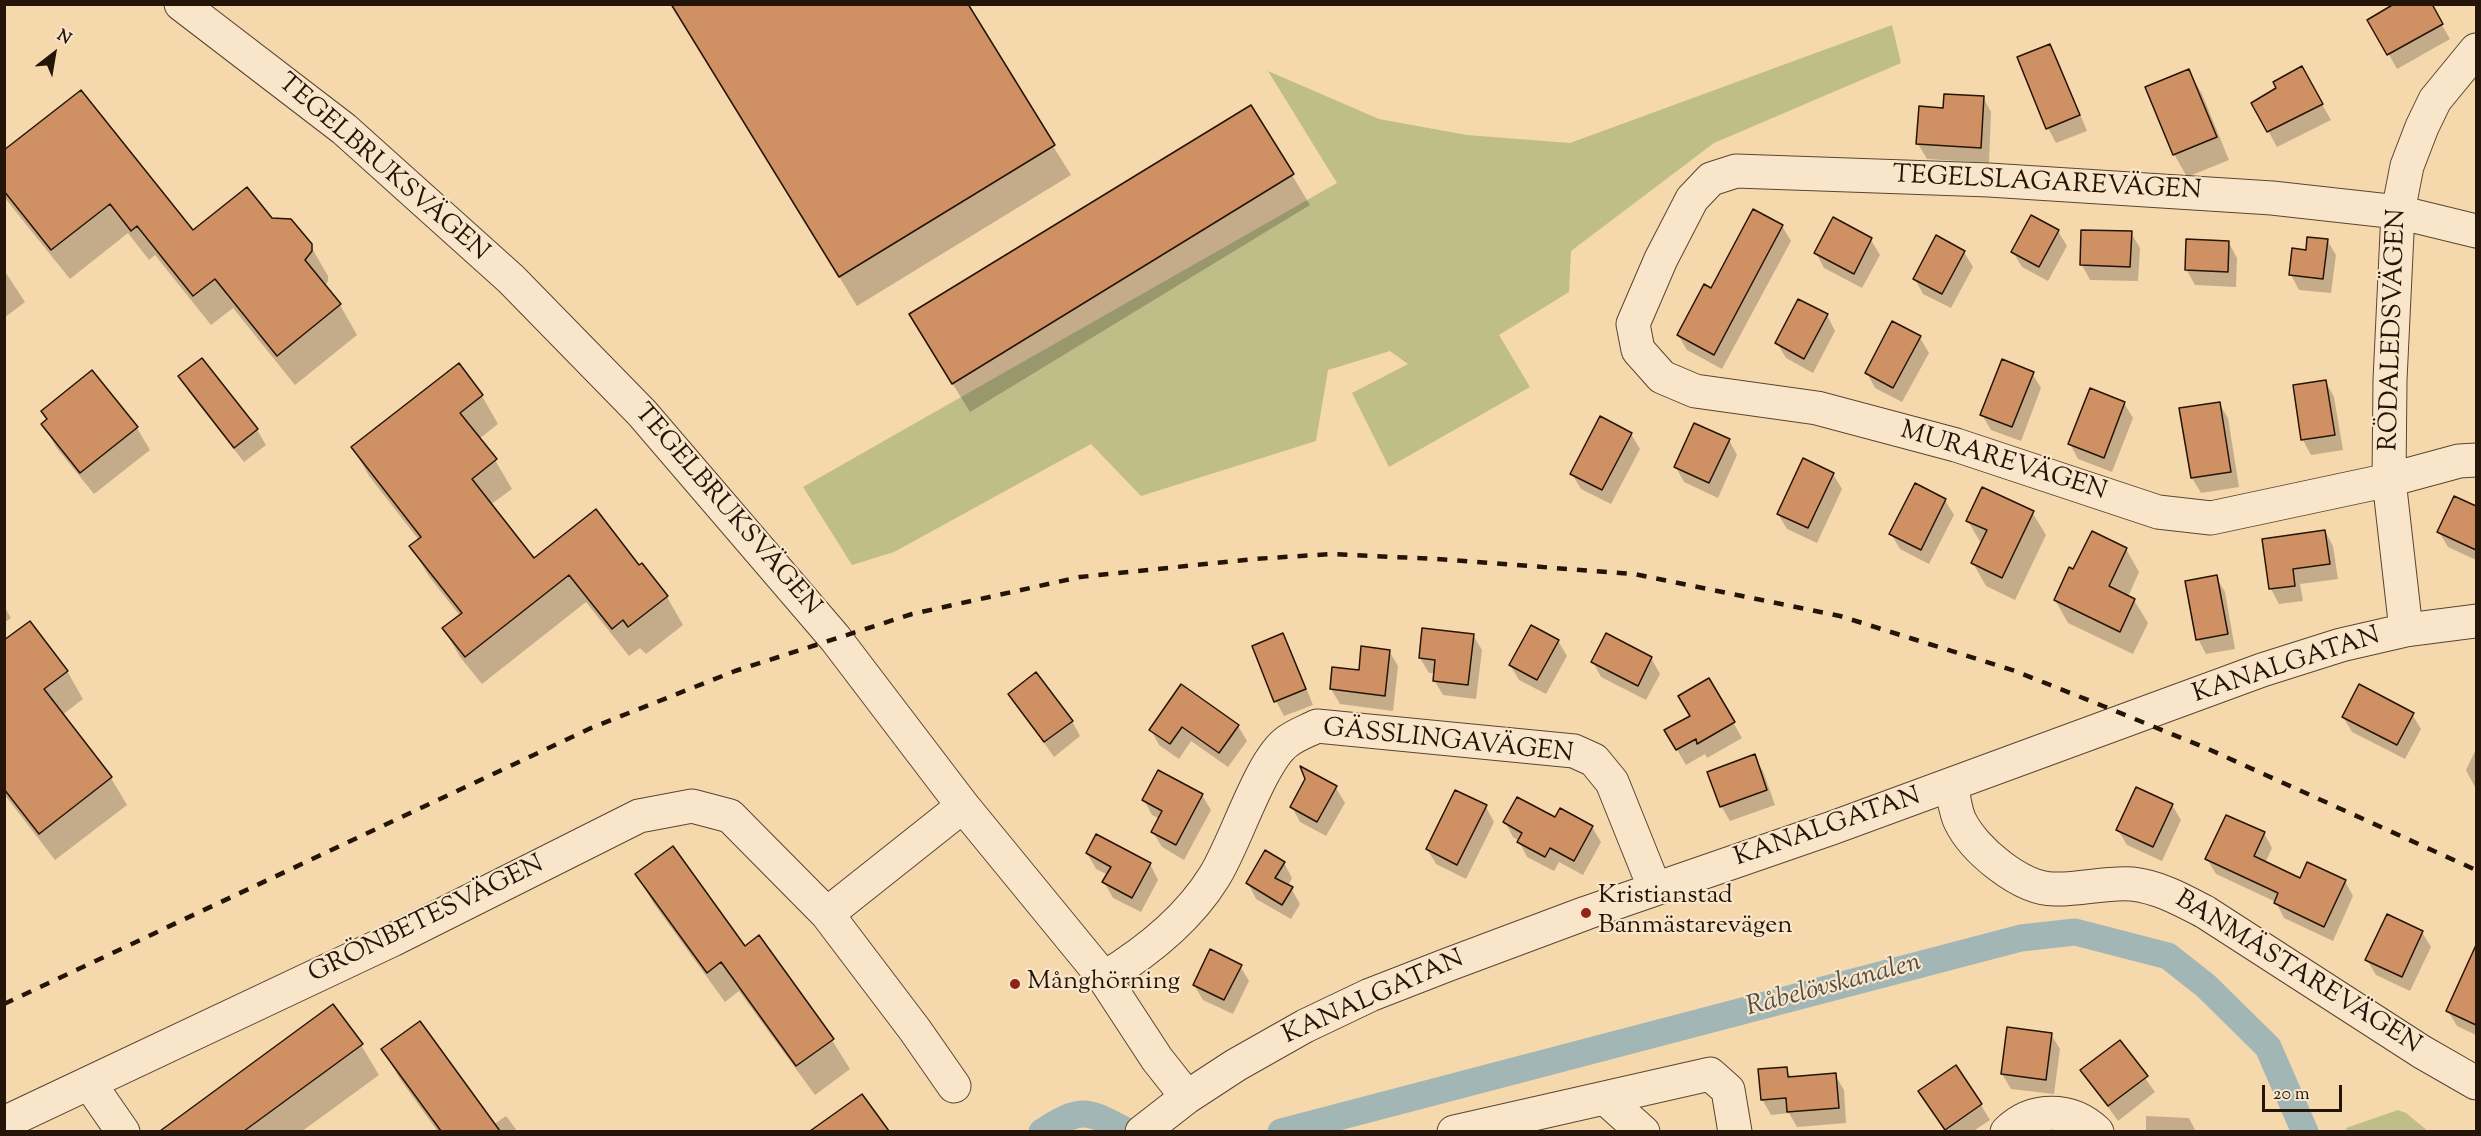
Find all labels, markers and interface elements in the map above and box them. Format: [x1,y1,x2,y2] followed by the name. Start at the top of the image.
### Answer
[24,24,84,84] north arrow
[52,25,75,51] text: N
[270,69,494,269] street label: TEGELBRUKSVÄGEN
[1892,161,2202,209] street label: TEGELSLAGAREVÄGEN
[2375,208,2415,452] street label: RÖDALEDSVÄGEN
[626,399,826,623] street label: TEGELBRUKSVÄGEN
[1896,417,2110,509] street label: MURAREVÄGEN
[2189,622,2385,712] street label: KANALGATAN
[1321,714,1575,772] street label: GÄSSLINGAVÄGEN
[1731,782,1925,876] street label: KANALGATAN
[304,850,550,992] street label: GRÖNBETESVÄGEN
[1598,882,1793,944] place label: Kristianstad Banmästarevägen
[2168,886,2426,1062] street label: BANMÄSTAREVÄGEN
[1579,906,1593,920] marker: Kristianstad Banmästarevägen
[1279,945,1469,1053] street label: KANALGATAN
[1743,948,1925,1026] water label: Råbelövskanalen
[1027,968,1180,1000] place label: Månghörning
[1008,977,1022,991] marker: Månghörning
[2265,1073,2344,1111] scale bar
[2273,1082,2310,1108] text: 20 m

